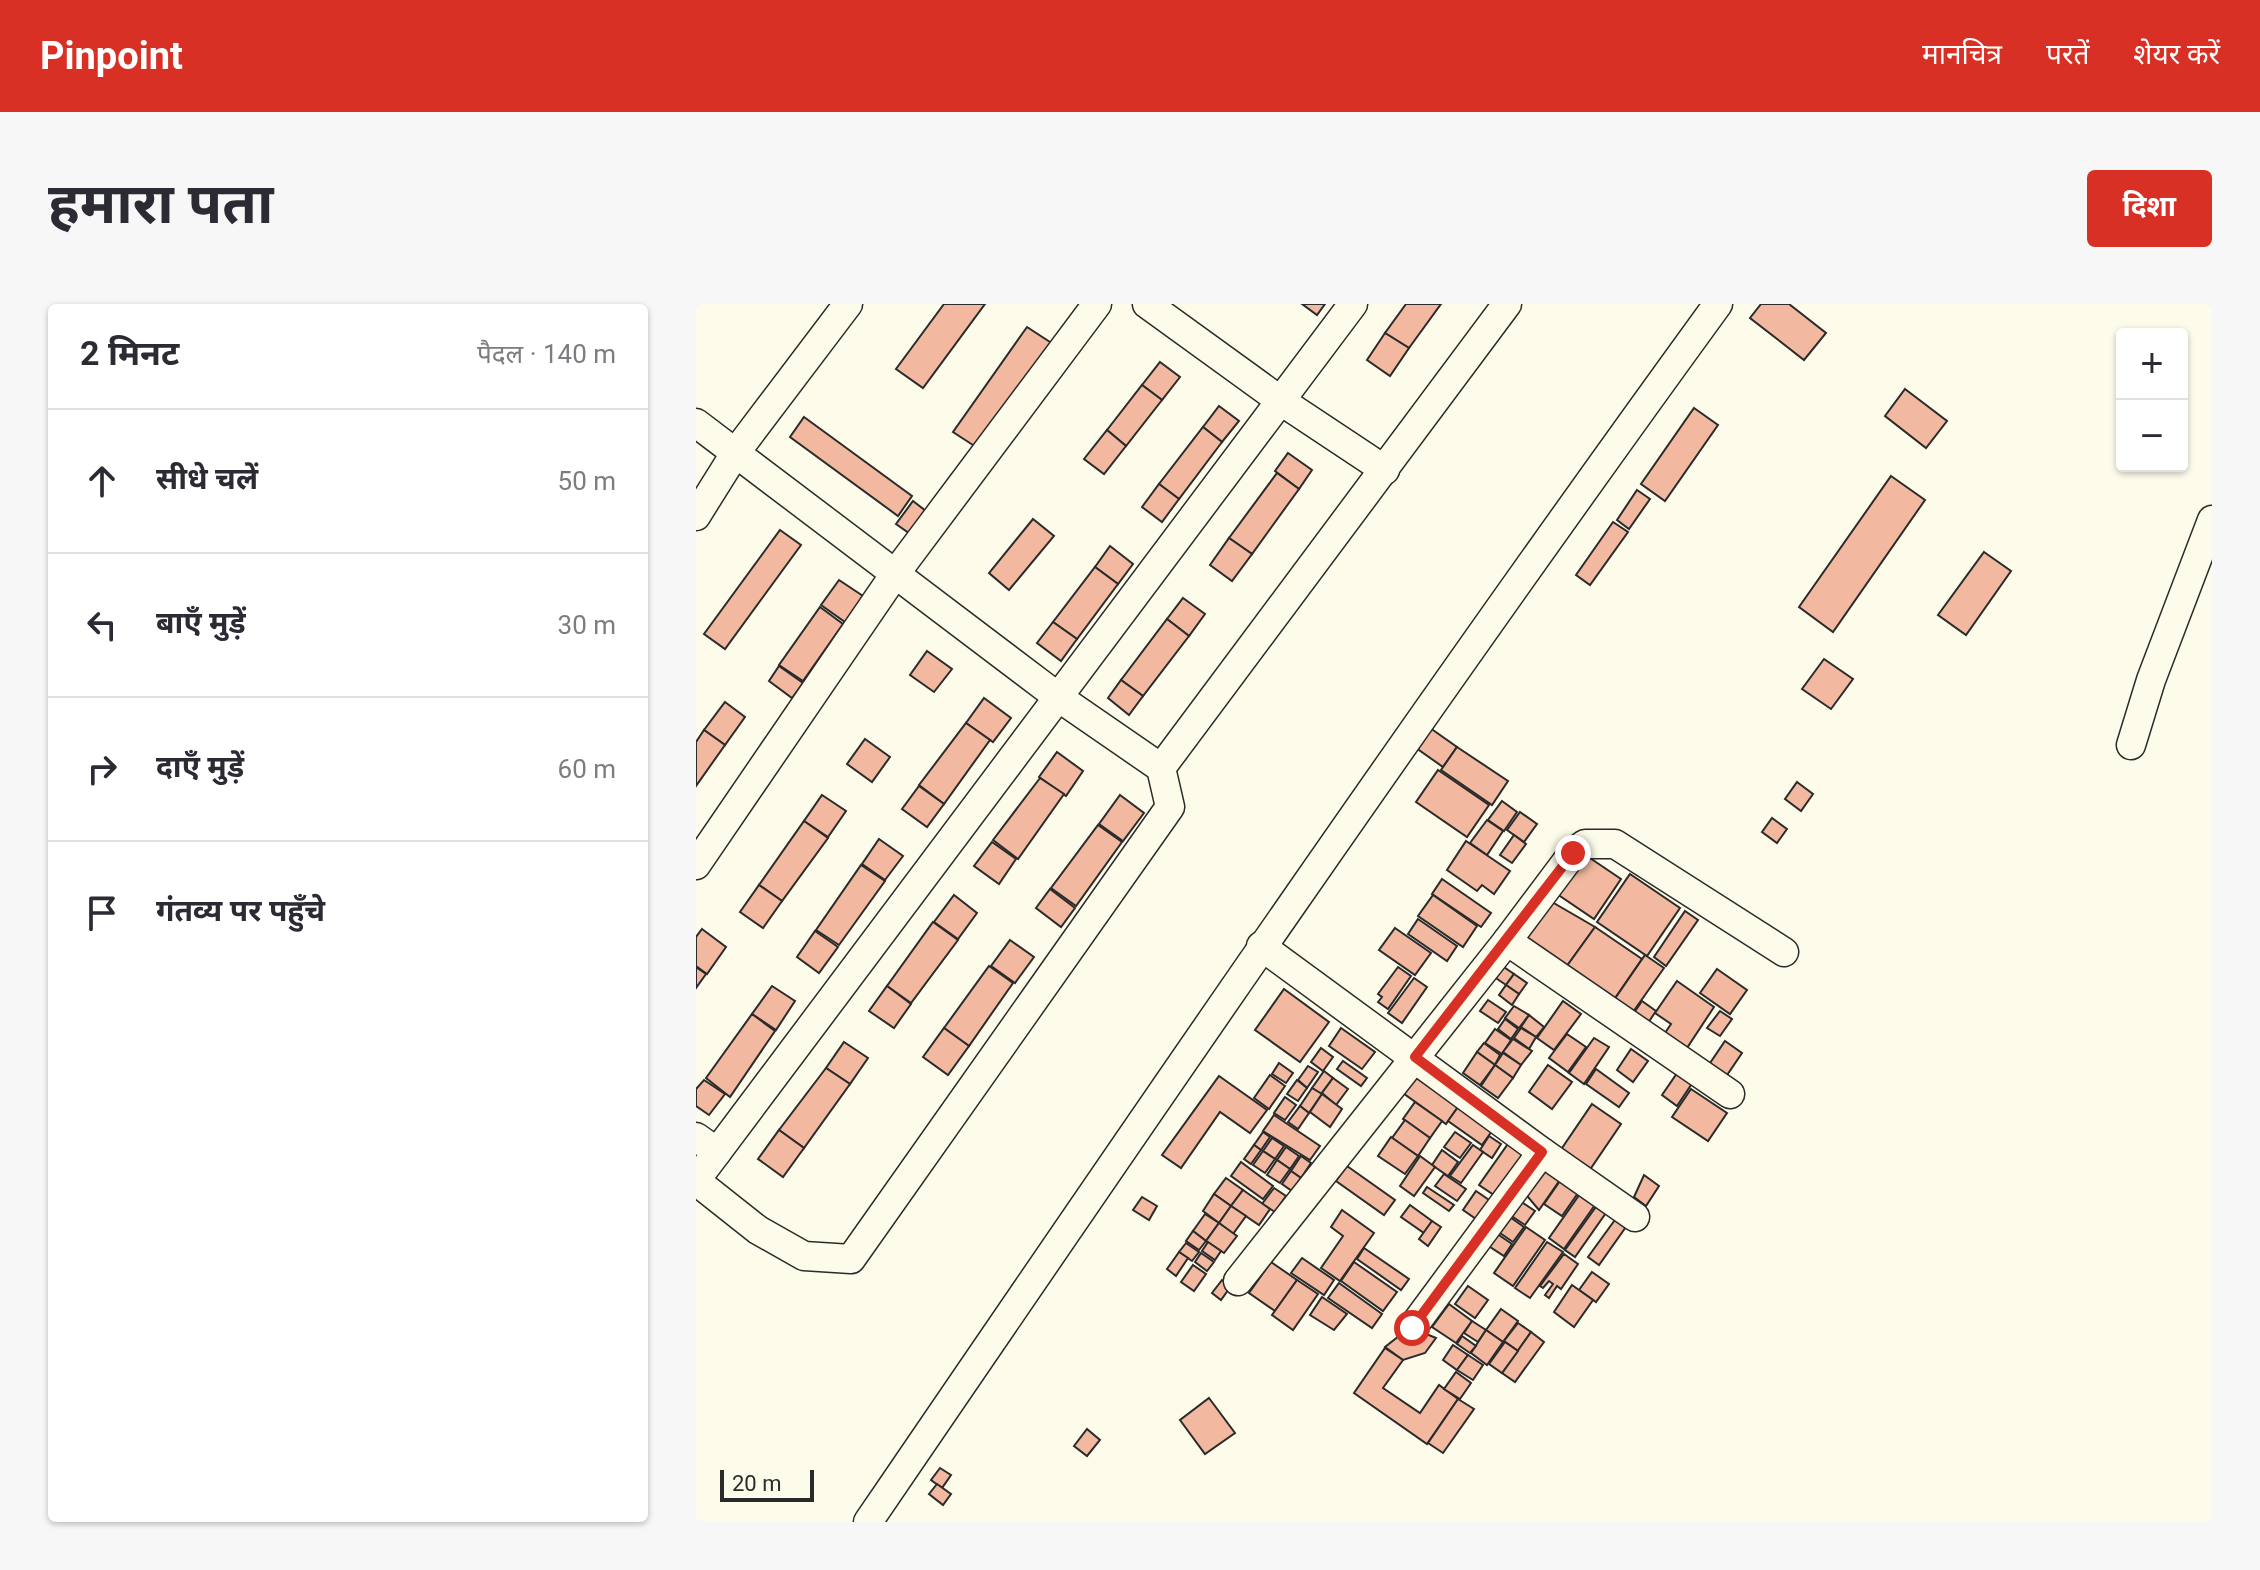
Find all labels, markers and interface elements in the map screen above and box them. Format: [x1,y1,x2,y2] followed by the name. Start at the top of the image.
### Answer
[40,34,183,78] text: Pinpoint
[1922,38,2002,71] text: मानचित्र
[2046,38,2089,71] text: परतें
[2133,38,2220,71] text: शेयर करें
[2087,170,2212,247] button: दिशा
[48,171,273,237] text: हमारा पता
[2116,328,2188,472] map controls
[2116,328,2188,400] button: +
[80,333,179,373] text: 2 मिनट
[477,339,616,369] text: पैदल · 140 m
[2116,400,2188,472] button: −
[80,459,124,503] icon: ahead
[156,461,258,496] text: सीधे चलें
[558,466,616,496] text: 50 m
[80,603,124,647] icon: left
[156,605,246,640] text: बाएँ मुड़ें
[558,610,616,640] text: 30 m
[80,747,124,791] icon: right
[156,749,244,784] text: दाएँ मुड़ें
[558,754,616,784] text: 60 m
[1555,835,1591,871] route end
[80,891,124,935] icon: arrive
[156,893,325,928] text: गंतव्य पर पहुँचे
[1394,1310,1430,1346] route start
[720,1466,814,1502] scale bar
[732,1471,781,1496] text: 20 m

